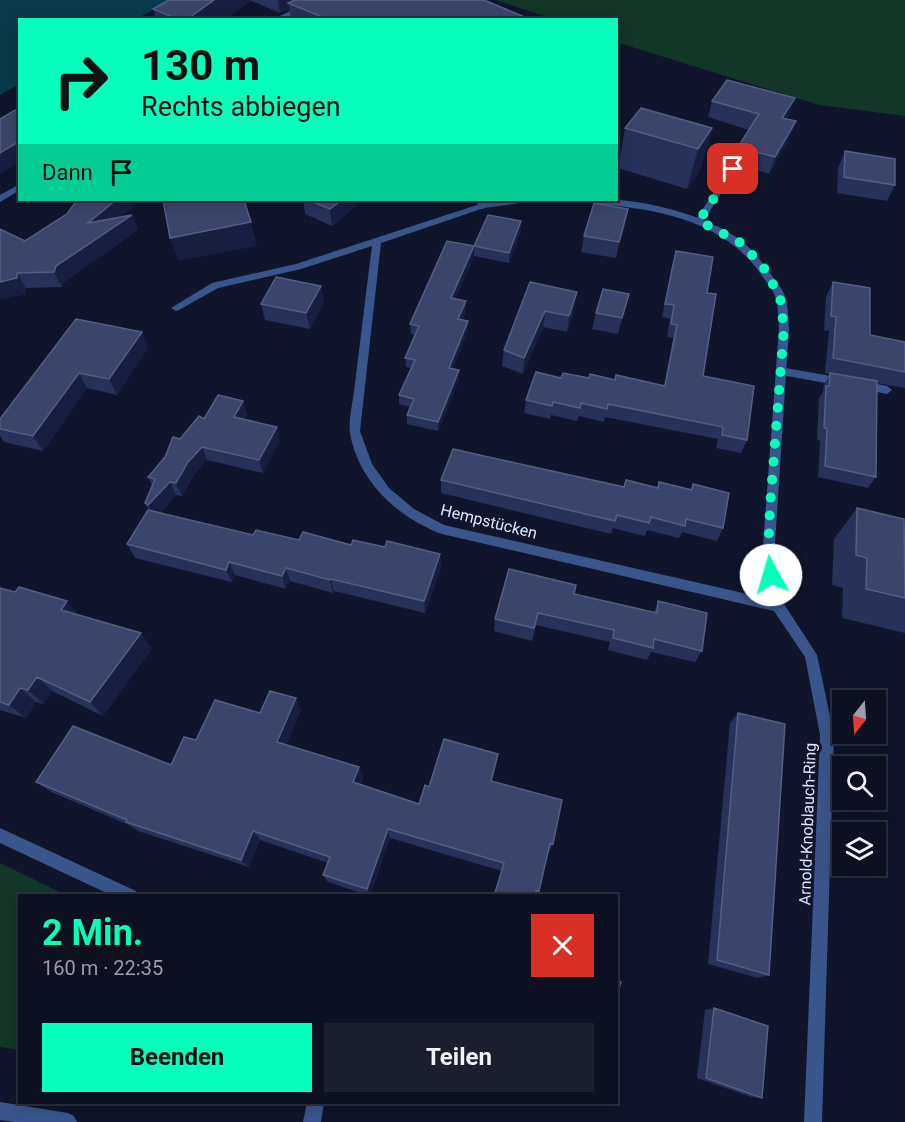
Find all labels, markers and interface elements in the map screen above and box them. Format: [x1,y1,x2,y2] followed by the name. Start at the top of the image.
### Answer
[141,41,260,90] text: 130 m
[42,42,120,120] icon: right
[141,91,341,123] text: Rechts abbiegen
[707,143,758,194] pin
[716,152,749,185] icon: arrive
[105,156,138,189] icon: arrive
[42,160,93,185] text: Dann
[439,500,539,543] street label: Hempstücken
[739,543,803,607] position arrow
[832,690,886,744] north arrow
[832,690,886,876] map controls
[795,742,820,906] street label: Arnold-Knoblauch-Ring
[832,756,886,810] button: search
[832,822,886,876] button: layers
[42,912,143,954] text: 2 Min.
[531,914,594,977] button: close
[42,956,163,980] text: 160 m · 22:35
[42,1023,312,1092] button: Beenden
[324,1023,594,1092] button: Teilen

